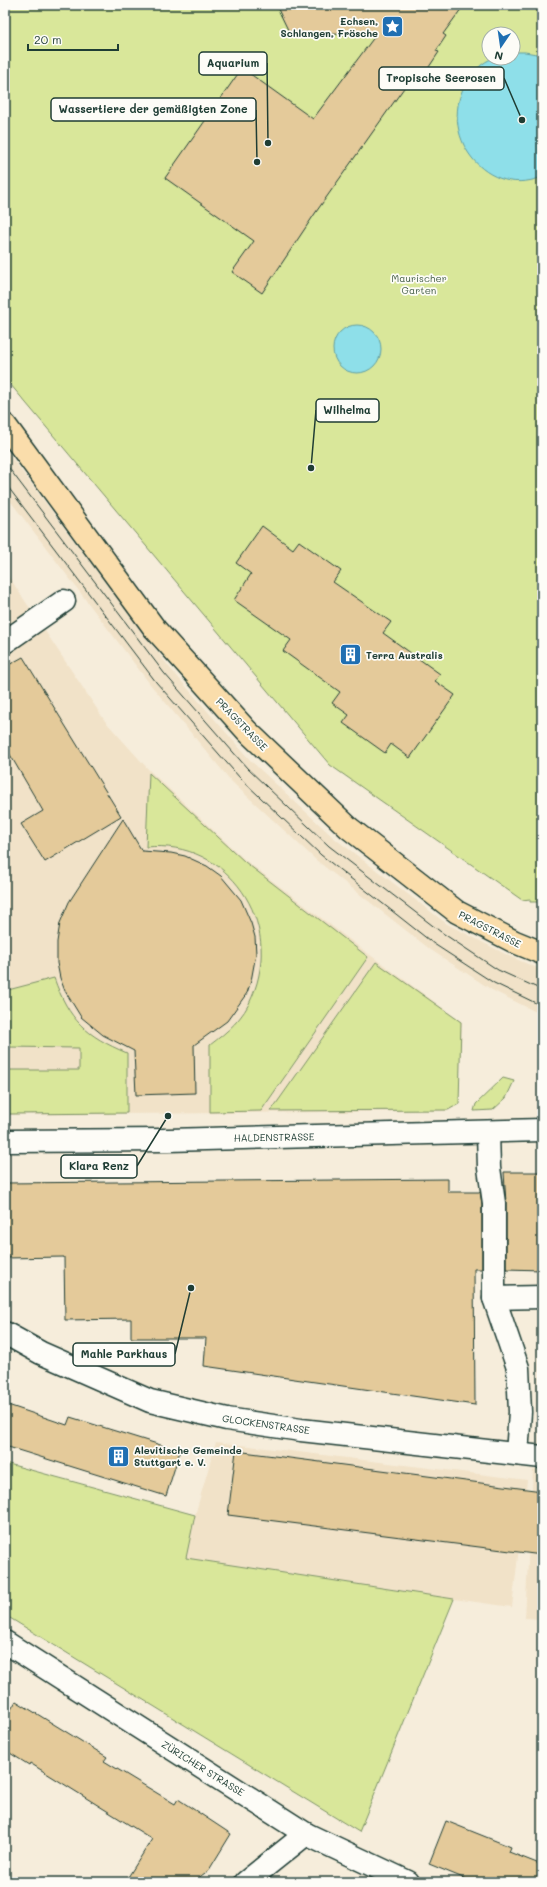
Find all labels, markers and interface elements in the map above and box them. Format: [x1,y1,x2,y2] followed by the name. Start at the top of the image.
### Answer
[281,14,378,40] place label: Echsen, Schlangen, Frösche
[380,14,406,40] place icon: Echsen, Schlangen, Frösche
[28,26,118,52] scale bar
[481,26,521,66] north arrow
[34,31,62,47] text: 20 m
[493,48,504,64] text: N
[199,52,267,75] callout: Aquarium
[207,55,259,70] text: Aquarium
[379,67,504,90] callout: Tropische Seerosen
[386,70,496,85] text: Tropische Seerosen
[51,98,256,121] callout: Wassertiere der gemäßigten Zone
[59,101,248,116] text: Wassertiere der gemäßigten Zone
[391,271,447,297] park label: Maurischer Garten
[316,399,379,422] callout: Wilhelma
[323,402,371,417] text: Wilhelma
[337,642,363,668] building icon: Terra Australis
[366,648,443,662] place label: Terra Australis
[213,695,271,754] street label: PRAGSTRASSE
[456,907,524,951] street label: PRAGSTRASSE
[233,1129,315,1145] street label: HALDENSTRASSE
[61,1155,137,1178] callout: Klara Renz
[69,1158,129,1173] text: Klara Renz
[73,1343,175,1366] callout: Mahle Parkhaus
[81,1346,168,1361] text: Mahle Parkhaus
[221,1411,311,1437] street label: GLOCKENSTRASSE
[105,1443,131,1469] building icon: Alevitische Gemeinde Stuttgart e. V.
[134,1443,242,1469] place label: Alevitische Gemeinde Stuttgart e. V.
[159,1737,247,1799] street label: ZÜRICHER STRASSE

